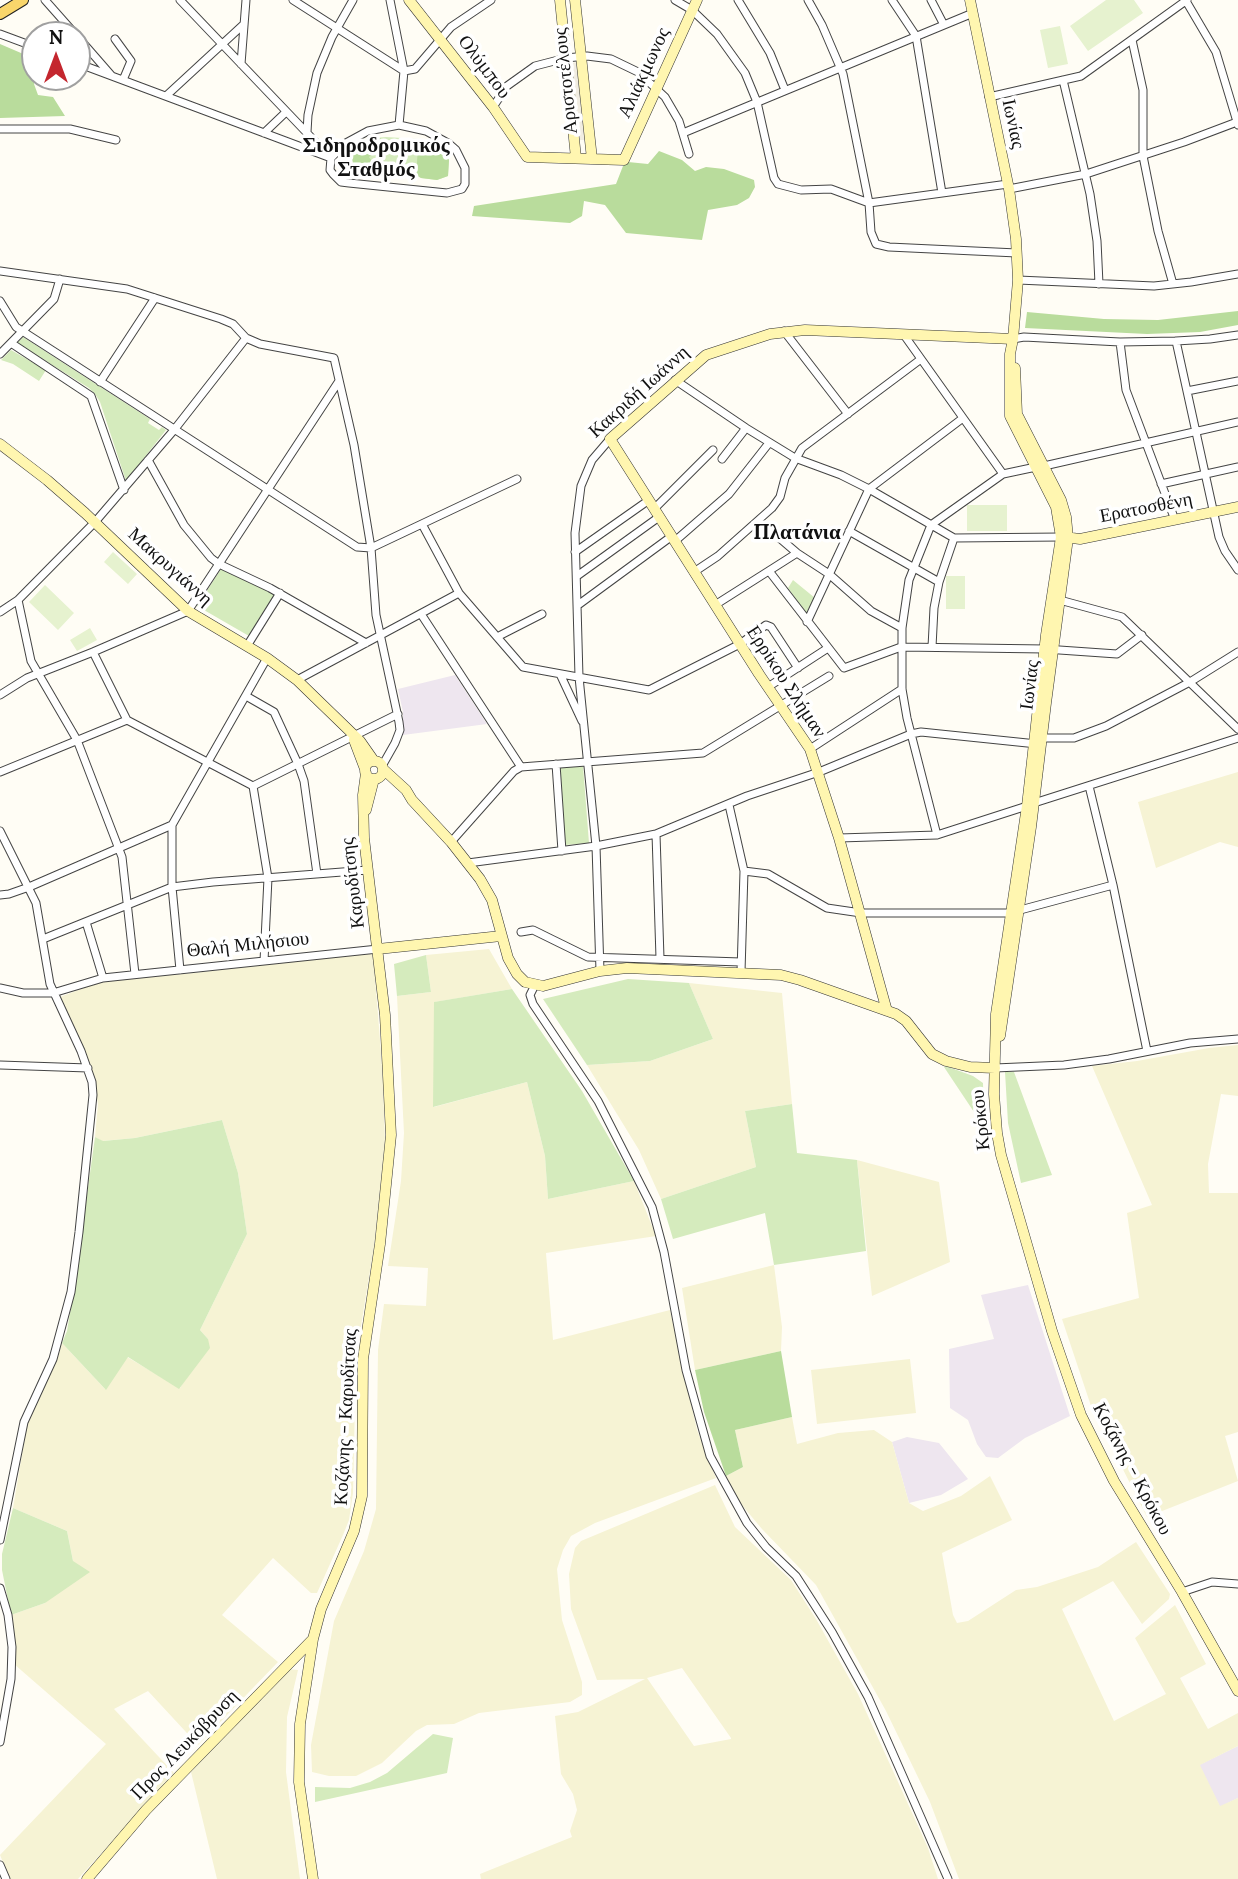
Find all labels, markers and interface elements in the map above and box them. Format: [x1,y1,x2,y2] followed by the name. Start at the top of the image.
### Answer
[21,21,91,91] north arrow
[613,24,675,122] street label: Αλιάκμωνος
[49,25,63,49] text: N
[549,27,583,135] street label: Αριστοτέλους
[453,31,515,103] street label: Ολύμπου
[997,97,1029,151] street label: Ιωνίας
[302,133,450,183] district label: Σιδηροδρομικός Σταθμός
[584,341,694,443] street label: Κακριδή Ιωάννη
[1098,488,1194,528] street label: Ερατοσθένη
[753,520,841,546] district label: Πλατάνια
[123,523,217,611] street label: Μακρυγιάννη
[741,622,831,742] street label: Ερρίκου Σλήμαν
[1016,659,1044,711] street label: Ιωνίας
[336,836,370,930] street label: Καρυδίτσης
[186,927,310,963] street label: Θαλή Μιλήσιου
[966,1089,996,1151] street label: Κρόκου
[330,1328,362,1506] street label: Κοζάνης - Καρυδίτσας
[1088,1399,1176,1539] street label: Κοζάνης - Κρόκου
[127,1685,243,1805] street label: Προς Λευκόβρυση

